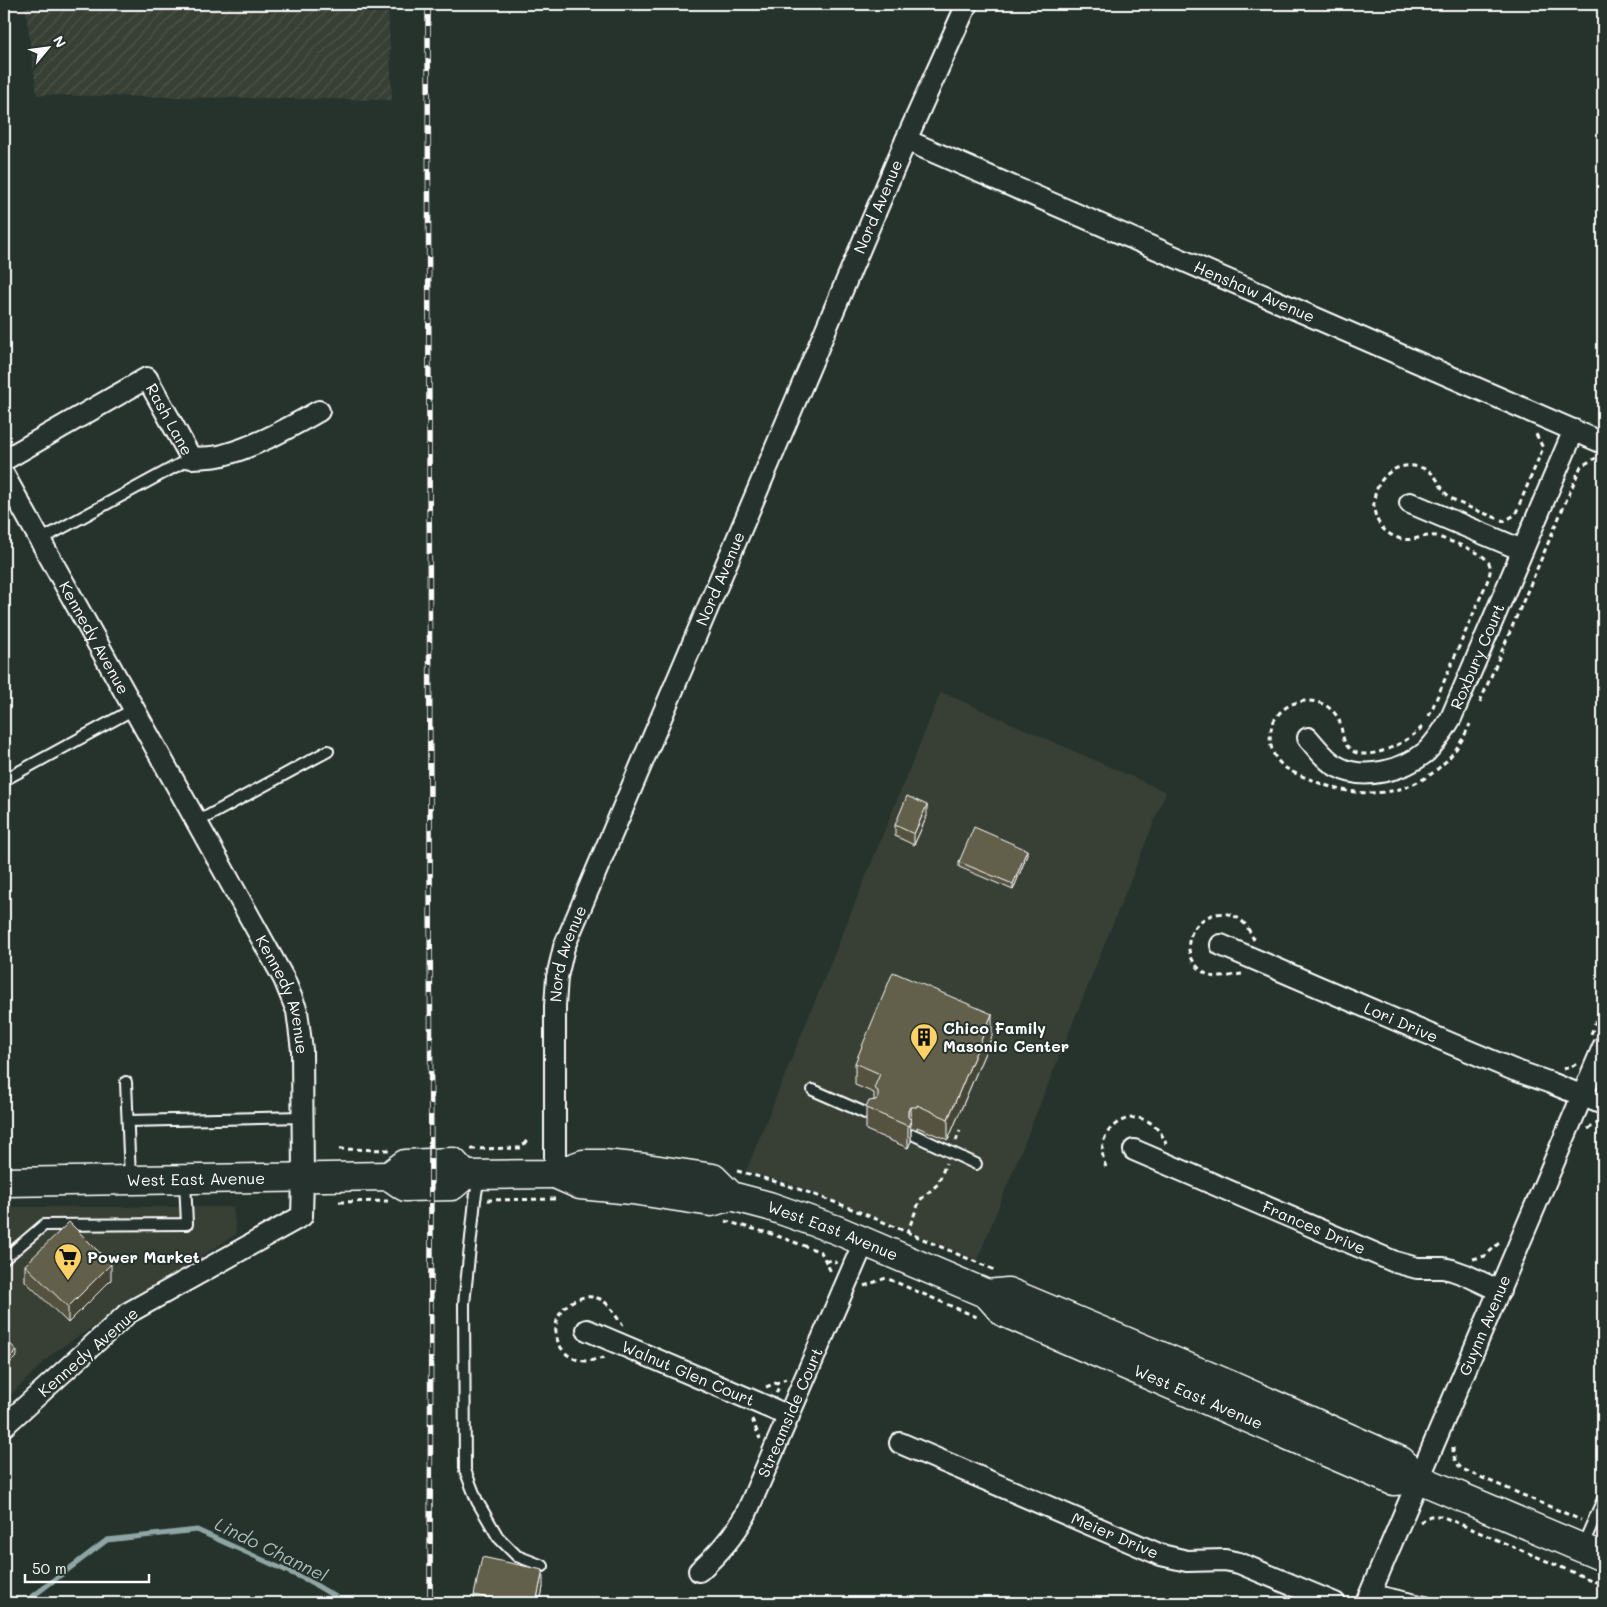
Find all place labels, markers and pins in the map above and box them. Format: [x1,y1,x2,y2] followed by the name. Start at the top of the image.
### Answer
[943,1017,1069,1056] place label: Chico Family Masonic Center
[909,1022,939,1061] building icon: Chico Family Masonic Center
[53,1242,83,1281] supermarket icon: Power Market
[87,1246,200,1267] place label: Power Market

